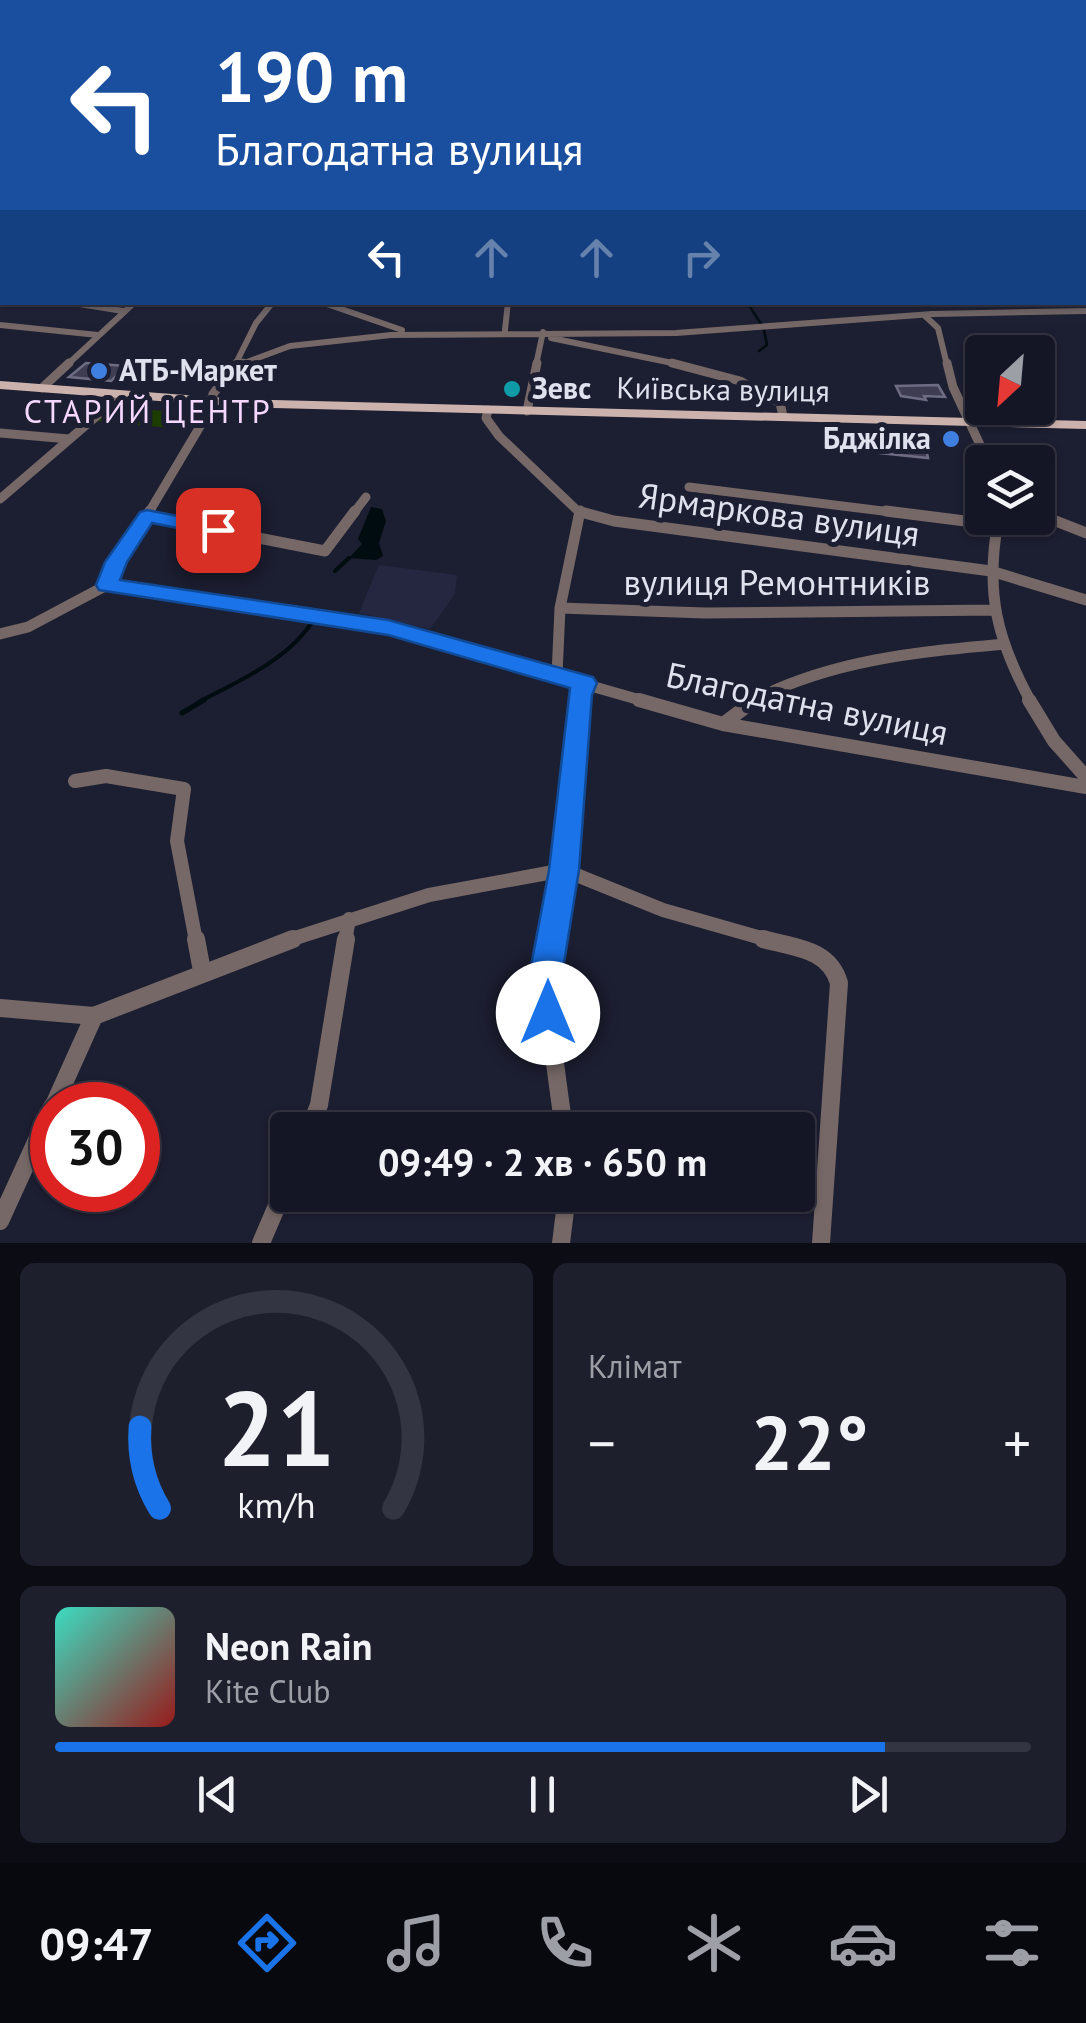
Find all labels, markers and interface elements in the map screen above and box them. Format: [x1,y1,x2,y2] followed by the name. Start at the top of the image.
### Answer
[215,31,408,121] text: 190 m
[50,40,180,170] icon: left
[215,119,584,177] text: Благодатна вулиця
[359,230,414,285] icon: left
[464,230,519,285] icon: ahead
[569,230,624,285] icon: ahead
[674,230,729,285] icon: right
[965,335,1055,425] north arrow
[965,335,1055,535] map controls
[119,350,277,389] place label: АТБ-Маркет
[88,360,110,382] marker: АТБ-Маркет
[616,367,830,410] street label: Київська вулиця
[532,368,591,407] place label: Зевс
[501,378,523,400] marker: Зевс
[24,390,272,432] district label: СТАРИЙ ЦЕНТР
[823,418,931,457] place label: Бджілка
[940,428,962,450] marker: Бджілка
[965,445,1055,535] button: layers
[636,472,922,556] street label: Ярмаркова вулиця
[176,488,261,573] pin
[191,503,246,558] icon: arrive
[624,559,931,605] street label: вулиця Ремонтників
[662,651,952,755] street label: Благодатна вулиця
[496,961,600,1065] position arrow
[30,1082,160,1212] speed limit sign: 30
[378,1137,707,1186] text: 09:49 · 2 хв · 650 m
[588,1345,681,1387] text: Клімат
[218,1360,335,1495] text: 21
[751,1394,868,1491] text: 22°
[588,1407,616,1478] text: −
[1003,1407,1031,1478] text: +
[237,1482,316,1528] text: km/h
[205,1621,372,1670] text: Neon Rain
[205,1670,331,1712] text: Kite Club
[190,1767,245,1822] icon: previous
[515,1767,570,1822] icon: pause
[841,1767,896,1822] icon: next
[232,1908,302,1978] icon: directions
[381,1908,451,1978] icon: music
[530,1908,600,1978] icon: phone
[679,1908,749,1978] icon: climate
[828,1908,898,1978] icon: car
[977,1908,1047,1978] icon: filters
[39,1914,154,1972] text: 09:47

